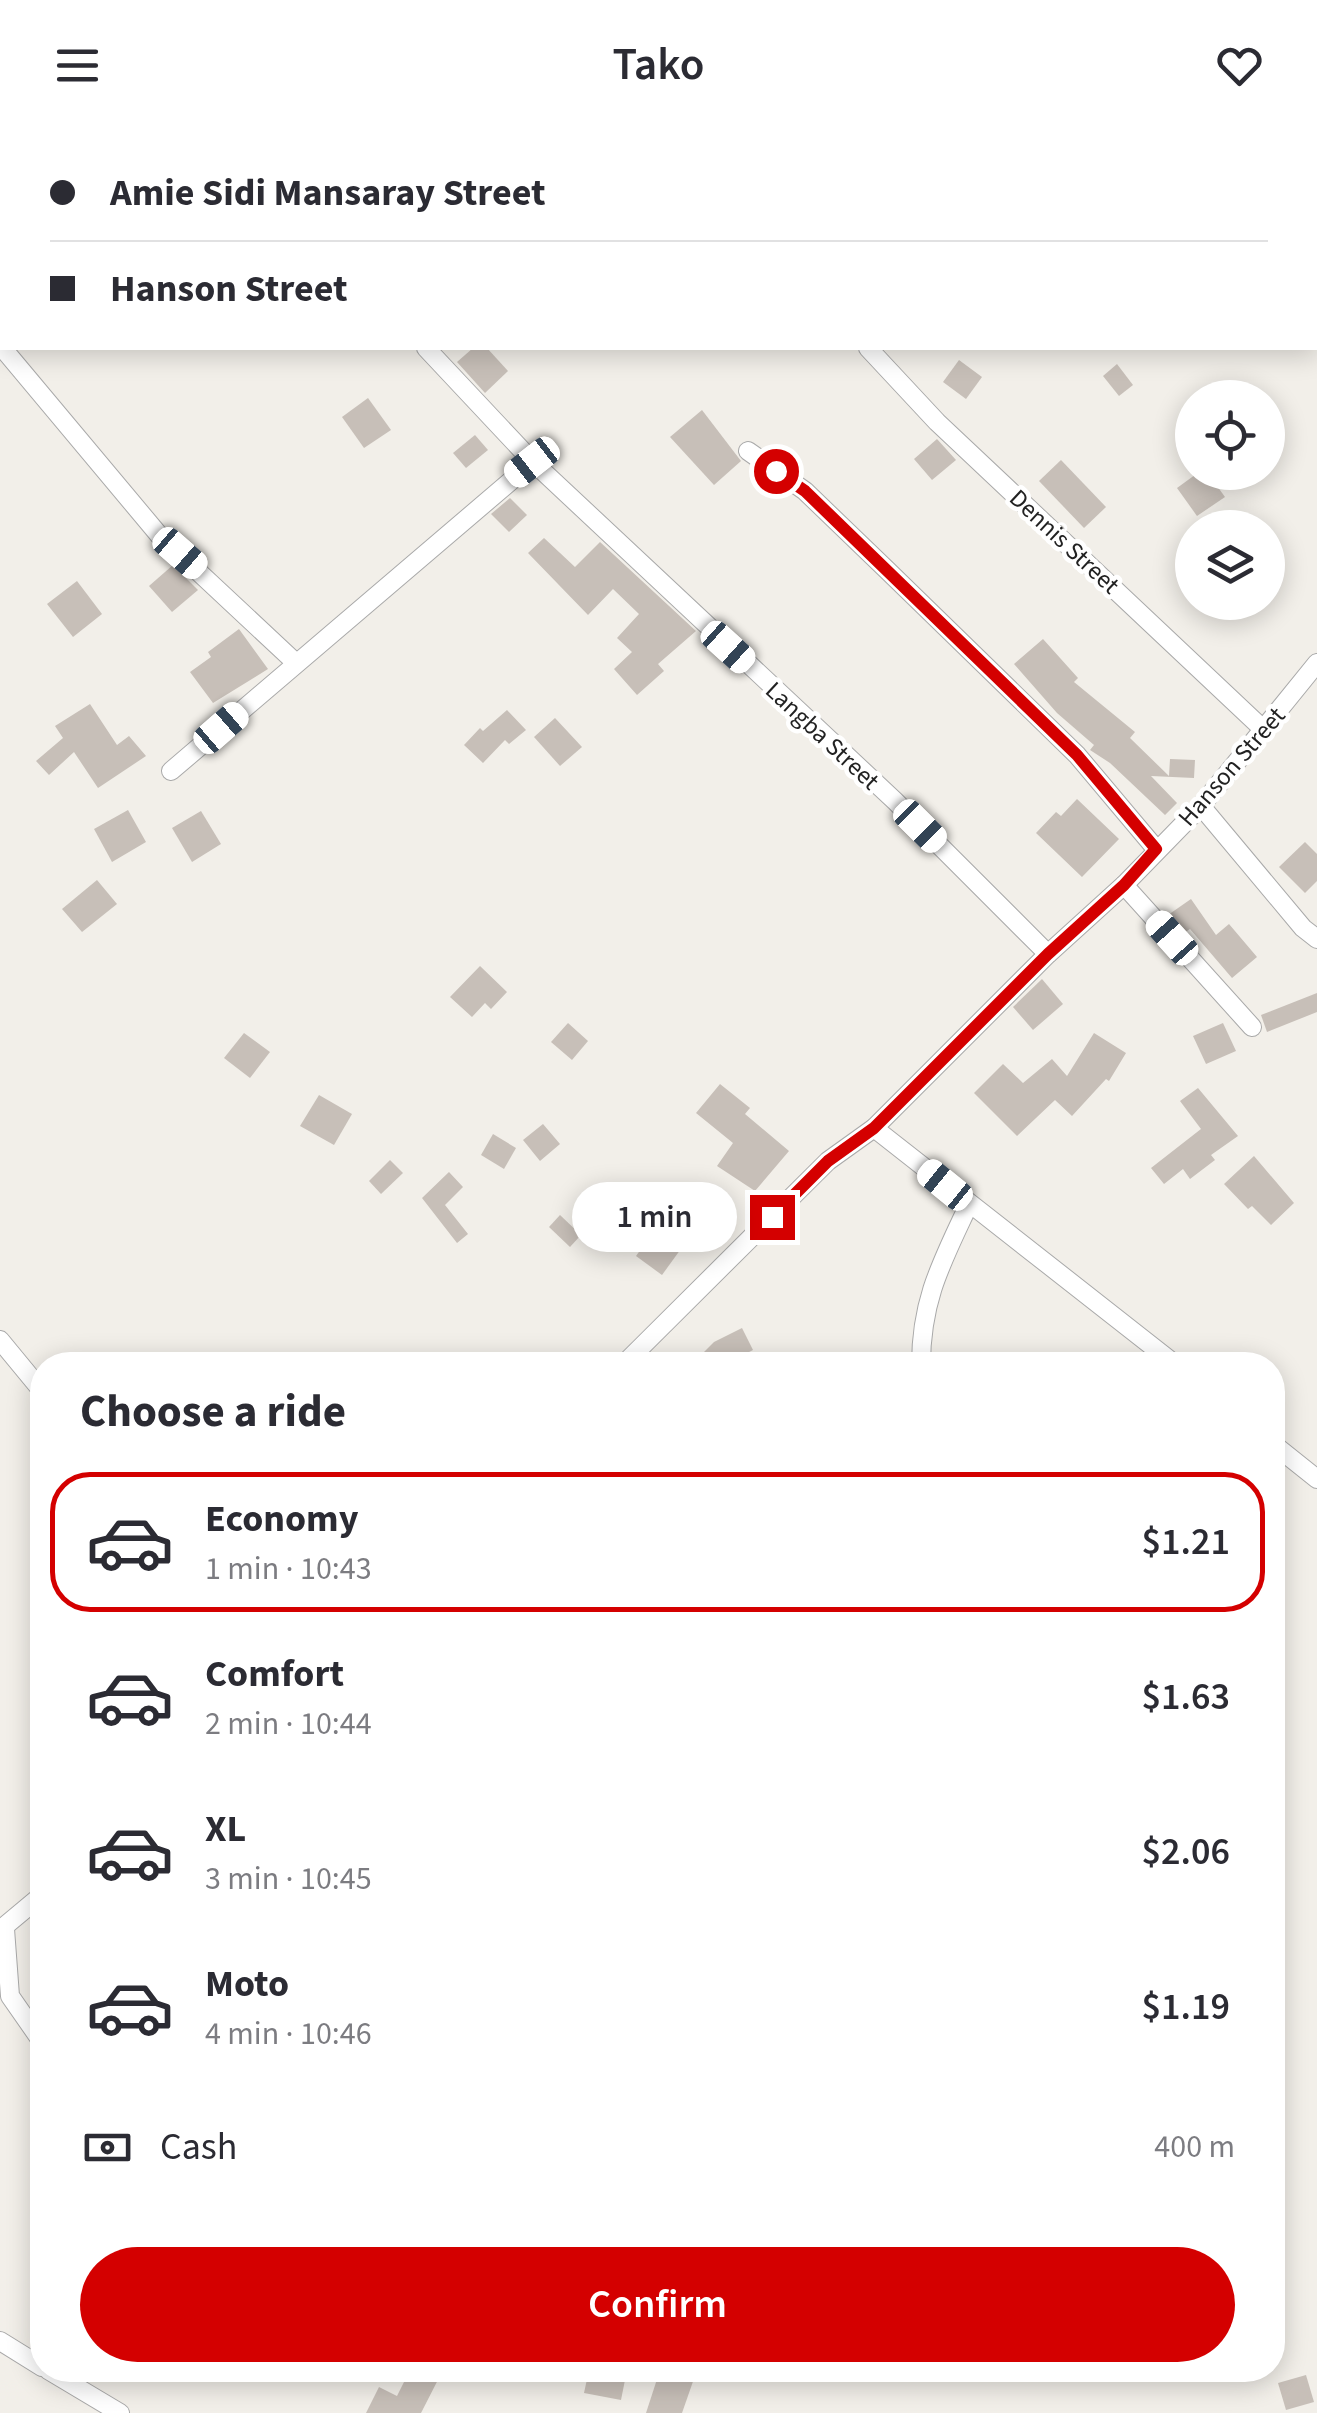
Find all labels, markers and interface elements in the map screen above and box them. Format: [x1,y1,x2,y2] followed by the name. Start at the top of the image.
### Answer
[613,33,704,97] text: Tako
[50,38,105,93] icon: menu
[1212,38,1267,93] icon: heart
[110,166,546,220] text: Amie Sidi Mansaray Street
[110,262,348,316] text: Hanson Street
[1175,380,1285,620] map controls
[1175,380,1285,490] button: locate
[499,432,565,492] car
[754,449,799,494] route start
[1001,481,1128,603] street label: Dennis Street
[1175,510,1285,620] button: layers
[148,522,212,584] car
[696,616,760,678] car
[757,673,888,799] street label: Langba Street
[189,697,253,759] car
[1170,699,1294,834] street label: Hanson Street
[888,794,952,858] car
[1141,906,1203,970] car
[912,1154,978,1216] car
[572,1182,737,1252] callout: 1 min
[616,1194,693,1240] text: 1 min
[750,1195,795,1240] route end
[80,1380,346,1444] text: Choose a ride
[205,1492,358,1546] text: Economy
[85,1497,175,1587] icon: car
[1142,1515,1230,1569] text: $1.21
[205,1546,372,1592] text: 1 min · 10:43
[205,1647,344,1701] text: Comfort
[85,1652,175,1742] icon: car
[1142,1670,1230,1724] text: $1.63
[205,1701,372,1747] text: 2 min · 10:44
[205,1802,246,1856] text: XL
[85,1807,175,1897] icon: car
[1142,1825,1230,1879] text: $2.06
[205,1856,372,1902] text: 3 min · 10:45
[205,1957,289,2011] text: Moto
[85,1962,175,2052] icon: car
[1142,1980,1230,2034] text: $1.19
[205,2011,372,2057] text: 4 min · 10:46
[80,2120,135,2175] icon: cash
[160,2120,237,2174] text: Cash
[1154,2124,1235,2170] text: 400 m
[80,2247,1235,2362] button: Confirm

